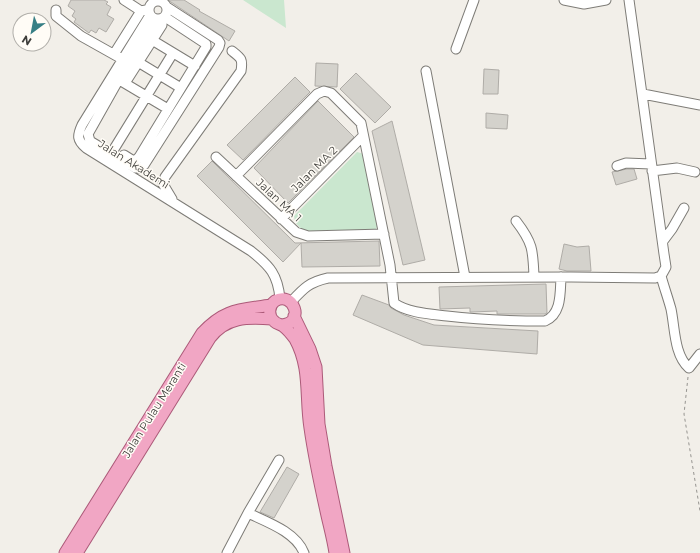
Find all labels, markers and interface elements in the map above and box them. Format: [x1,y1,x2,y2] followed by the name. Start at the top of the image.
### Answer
[12,12,52,52] north arrow
[19,32,34,49] text: N
[95,136,172,192] street label: Jalan Akademi
[287,143,340,196] street label: Jalan MA 2
[253,175,305,225] street label: Jalan MA 1
[119,360,189,461] street label: Jalan Pulau Meranti

